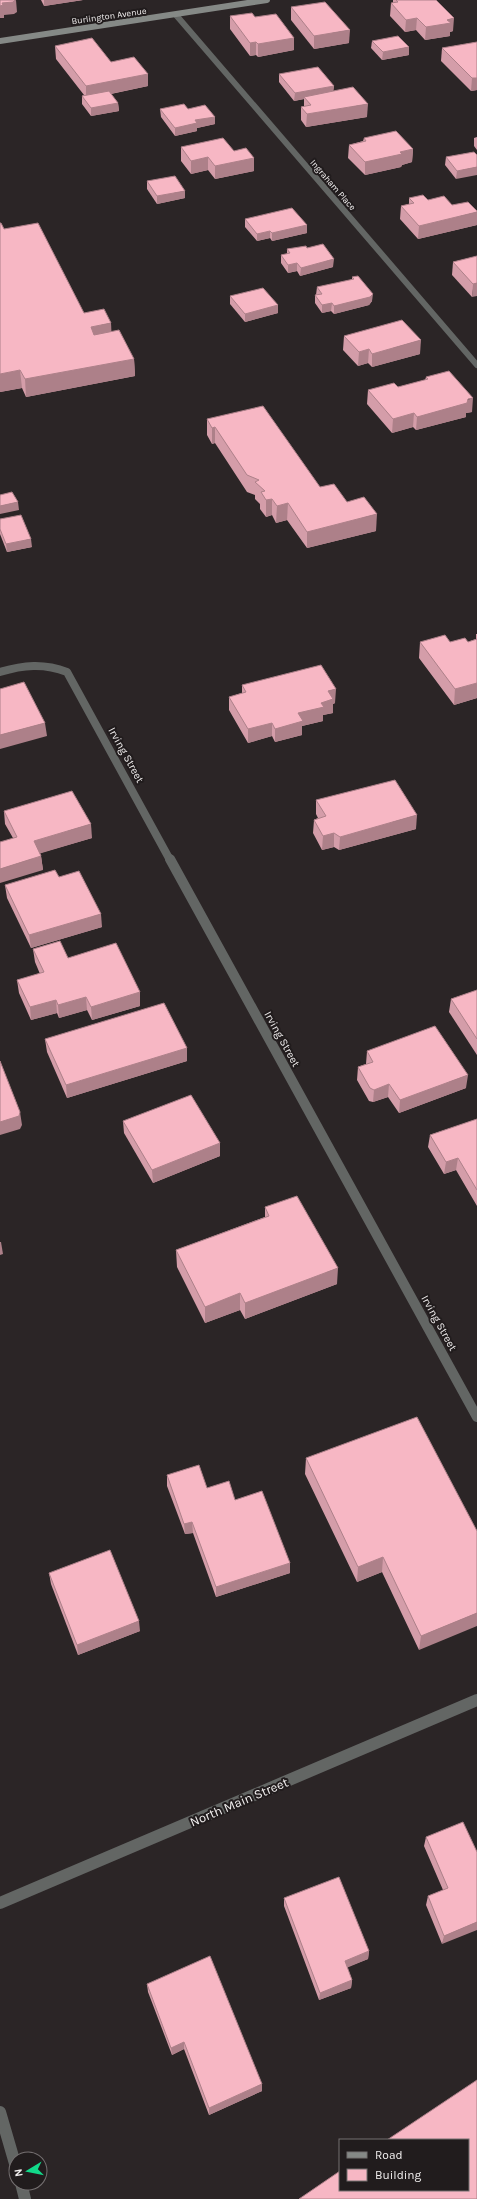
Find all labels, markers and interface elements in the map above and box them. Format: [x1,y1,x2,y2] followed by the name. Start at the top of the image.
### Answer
[71,6,147,26] street label: Burlington Avenue
[308,158,358,213] street label: Ingraham Place
[105,725,147,785] street label: Irving Street
[261,1009,303,1069] street label: Irving Street
[418,1293,460,1353] street label: Irving Street
[188,1775,290,1829] street label: North Main Street
[339,2139,469,2191] legend
[375,2148,403,2162] text: Road
[8,2151,48,2191] north arrow
[12,2168,26,2178] text: N
[375,2168,422,2182] text: Building

